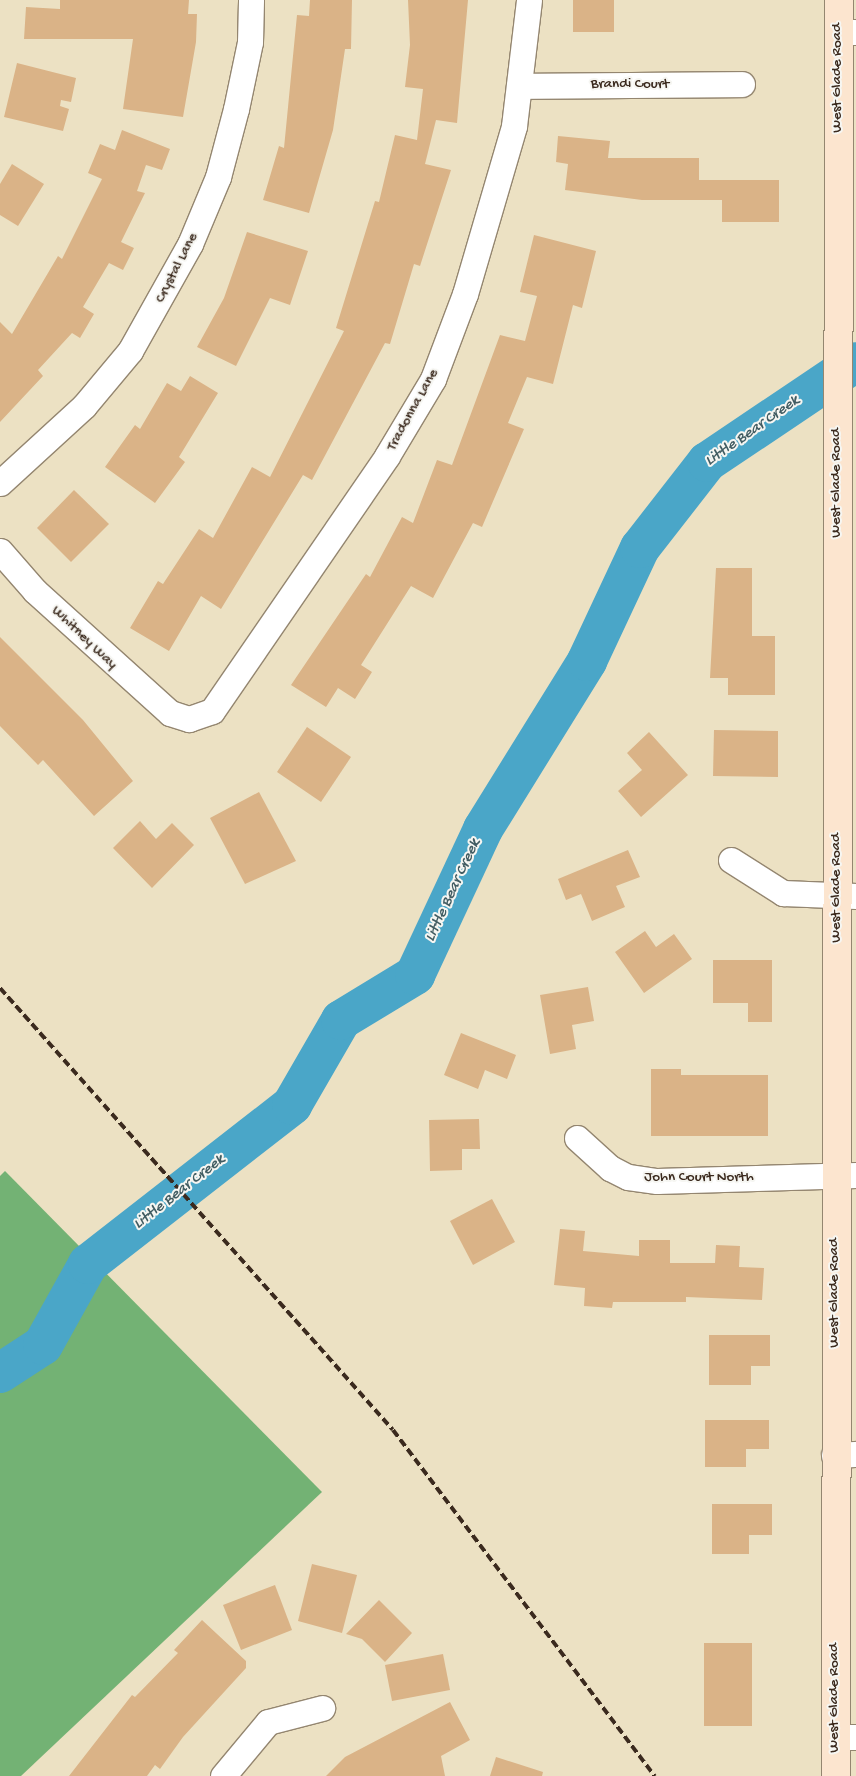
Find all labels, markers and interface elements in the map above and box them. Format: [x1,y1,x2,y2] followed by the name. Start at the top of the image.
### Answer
[829,23,847,133] street label: West Glade Road
[591,76,669,94] street label: Brandi Court
[152,230,202,306] street label: Crystal Lane
[383,366,443,454] street label: Tradonna Lane
[702,392,804,472] water label: Little Bear Creek
[828,428,846,538] street label: West Glade Road
[47,602,121,674] street label: Whitney Way
[828,833,846,943] street label: West Glade Road
[422,837,486,945] water label: Little Bear Creek
[130,1151,230,1235] water label: Little Bear Creek
[644,1169,754,1187] street label: John Court North
[826,1238,844,1348] street label: West Glade Road
[826,1643,844,1753] street label: West Glade Road

